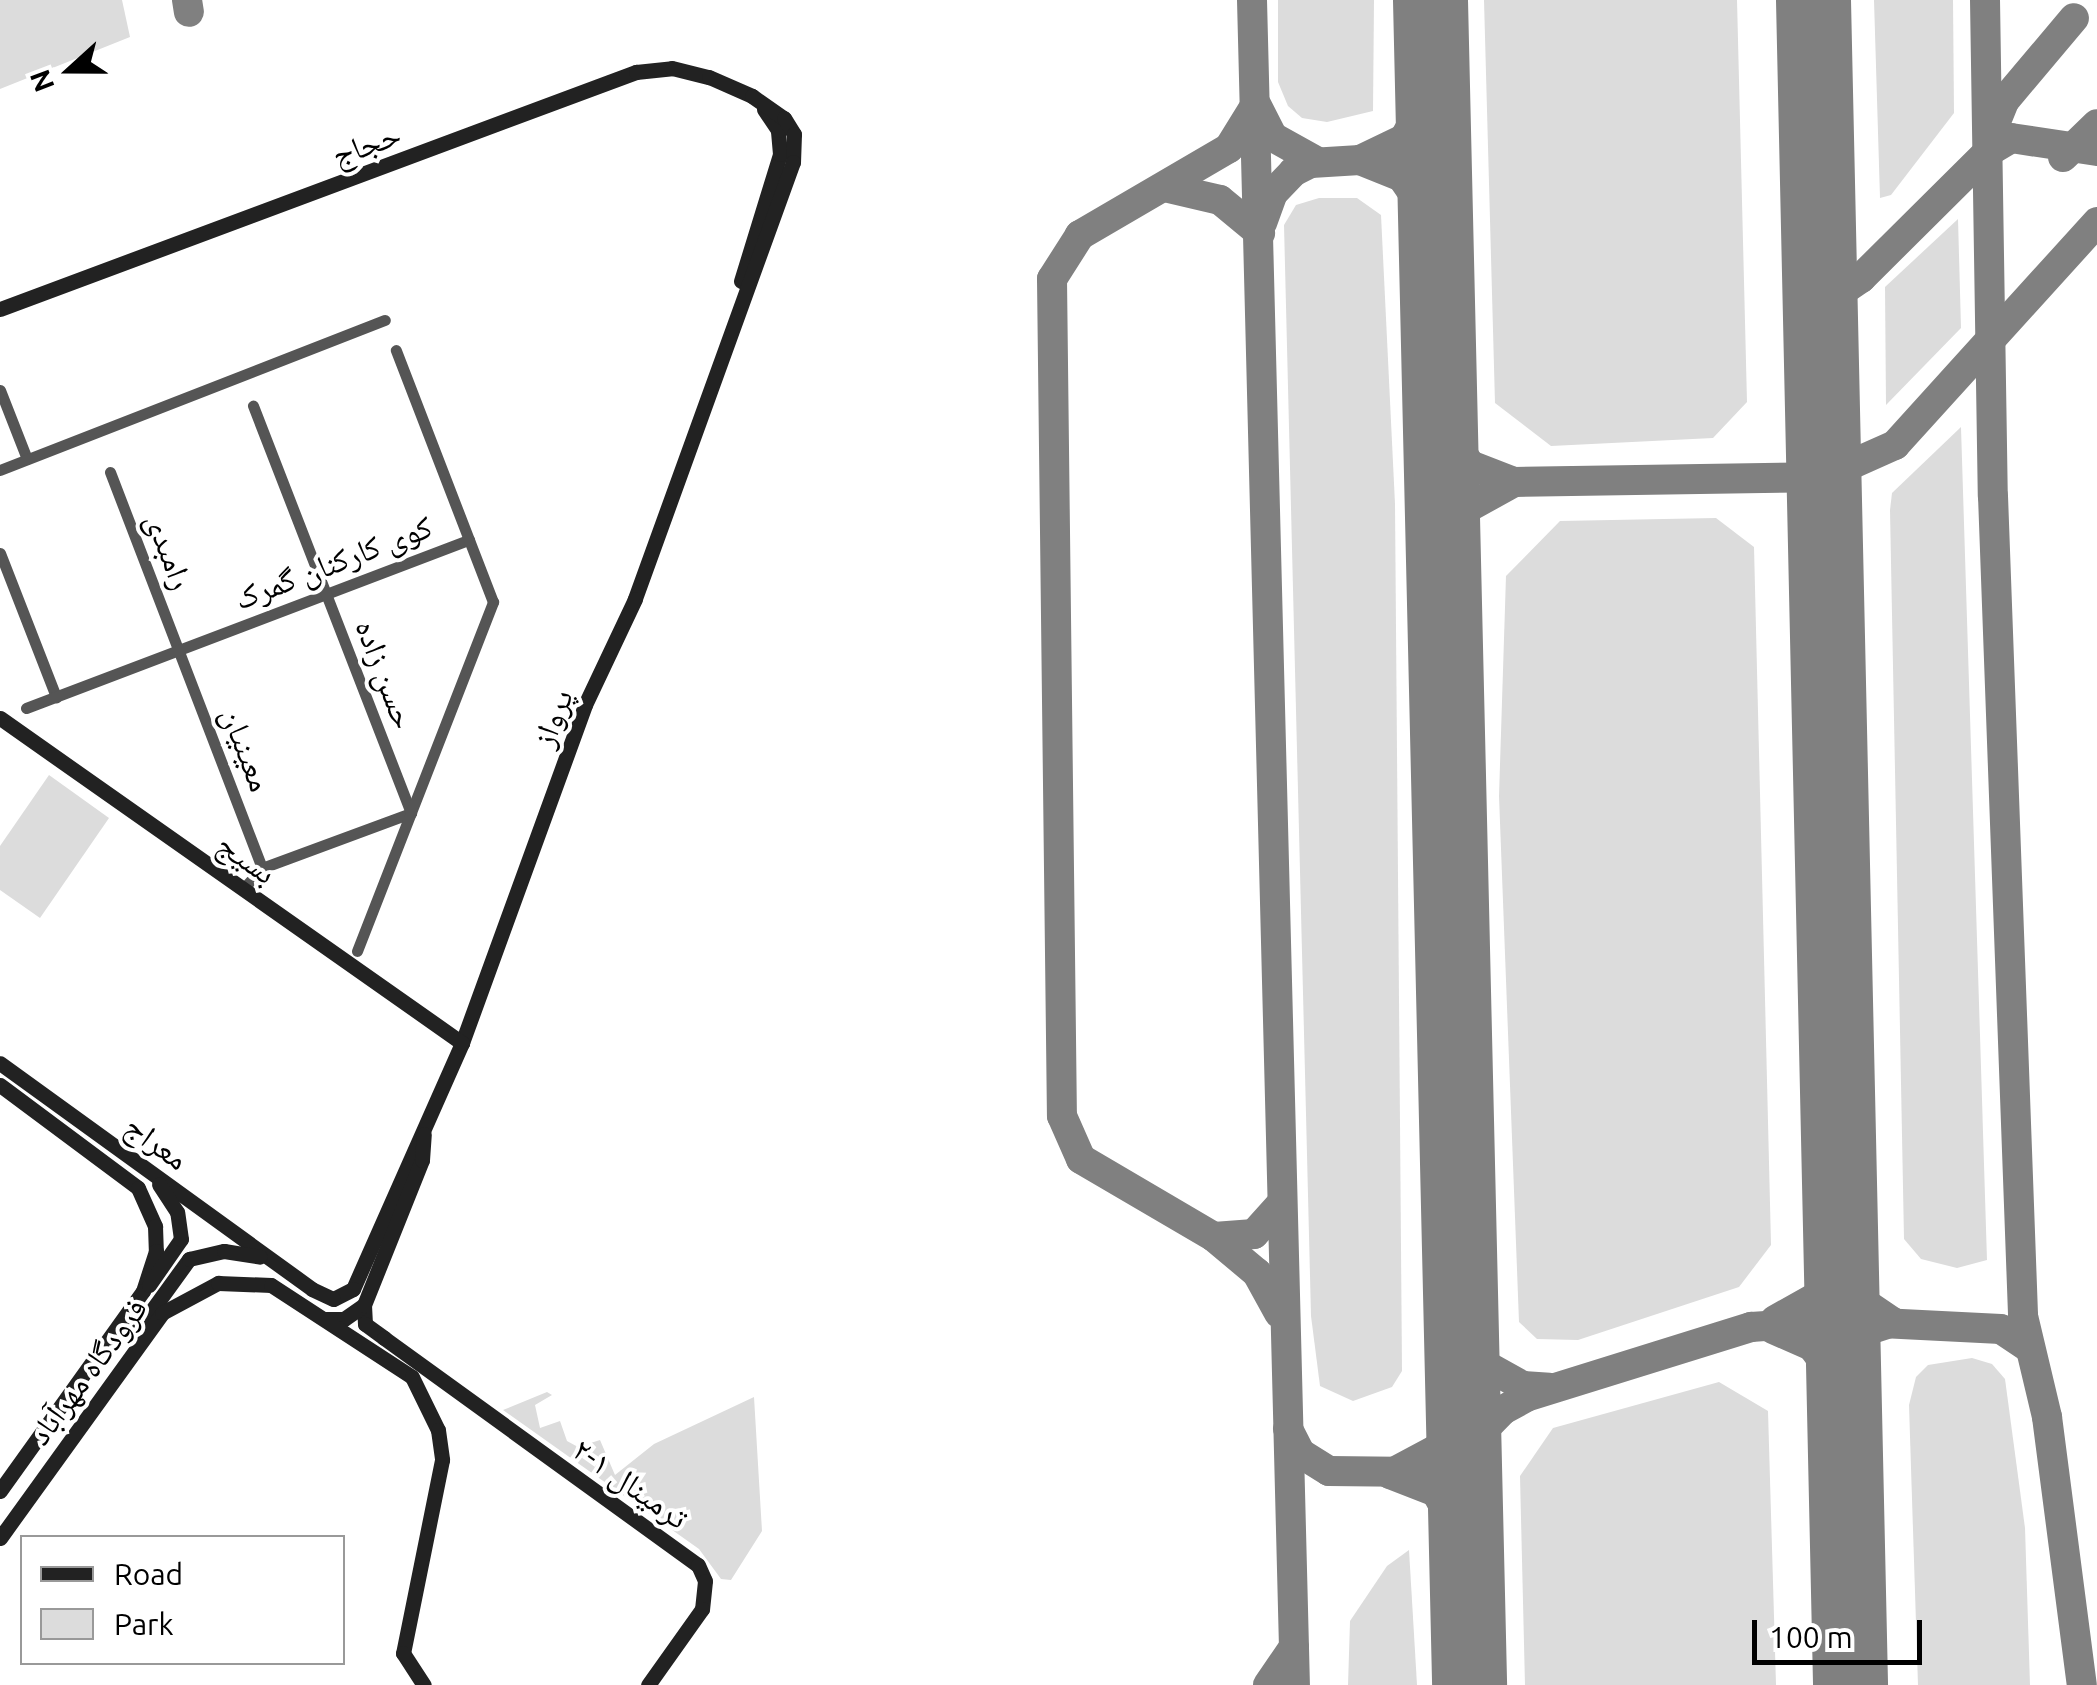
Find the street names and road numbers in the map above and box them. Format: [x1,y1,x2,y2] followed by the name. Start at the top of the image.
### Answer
[326,114,406,174] street label: حجاج
[138,507,202,595] street label: رامبدی
[229,507,437,617] street label: کوی کارکنان گمرک
[348,614,424,734] street label: حسن زاده
[524,684,580,752] street label: پرواز
[213,701,281,797] street label: معینیان
[210,824,284,892] street label: بسیج
[118,1106,196,1178] street label: معراج
[19,1290,155,1452] street label: فرودگاه مهرآباد
[566,1429,696,1537] street label: ترمینال ۱-۲

